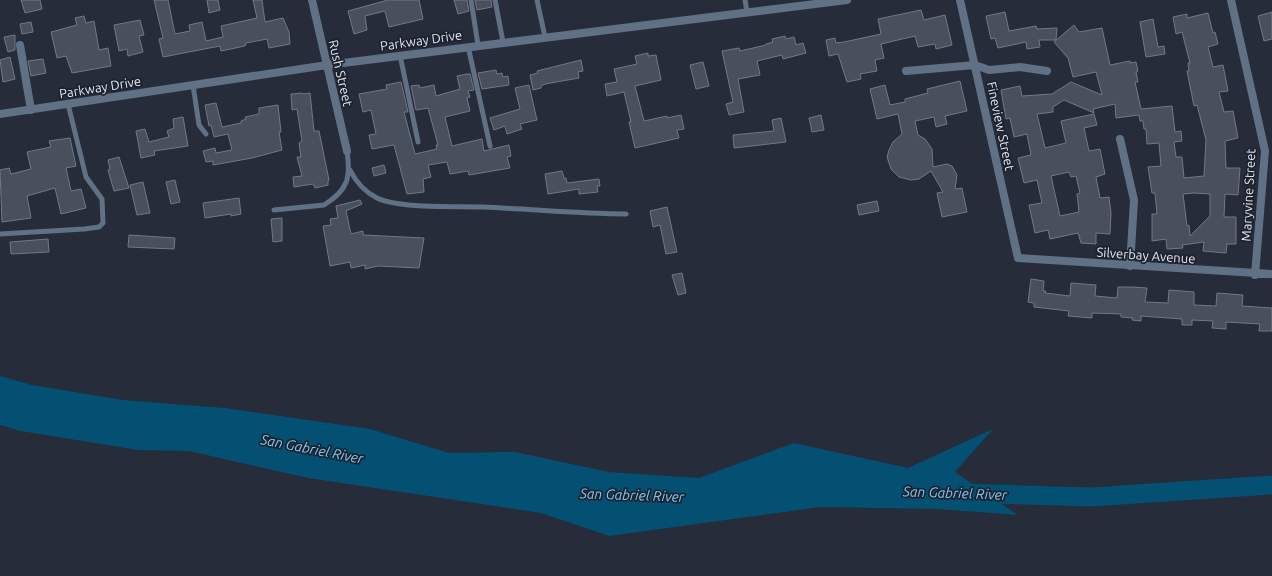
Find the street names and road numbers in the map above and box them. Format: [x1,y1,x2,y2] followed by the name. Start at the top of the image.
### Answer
[379,27,463,53] street label: Parkway Drive
[327,38,355,108] street label: Rush Street
[58,74,142,100] street label: Parkway Drive
[985,80,1017,172] street label: Fineview Street
[1239,148,1257,242] street label: Maryvine Street
[1096,245,1196,265] street label: Silverbay Avenue

